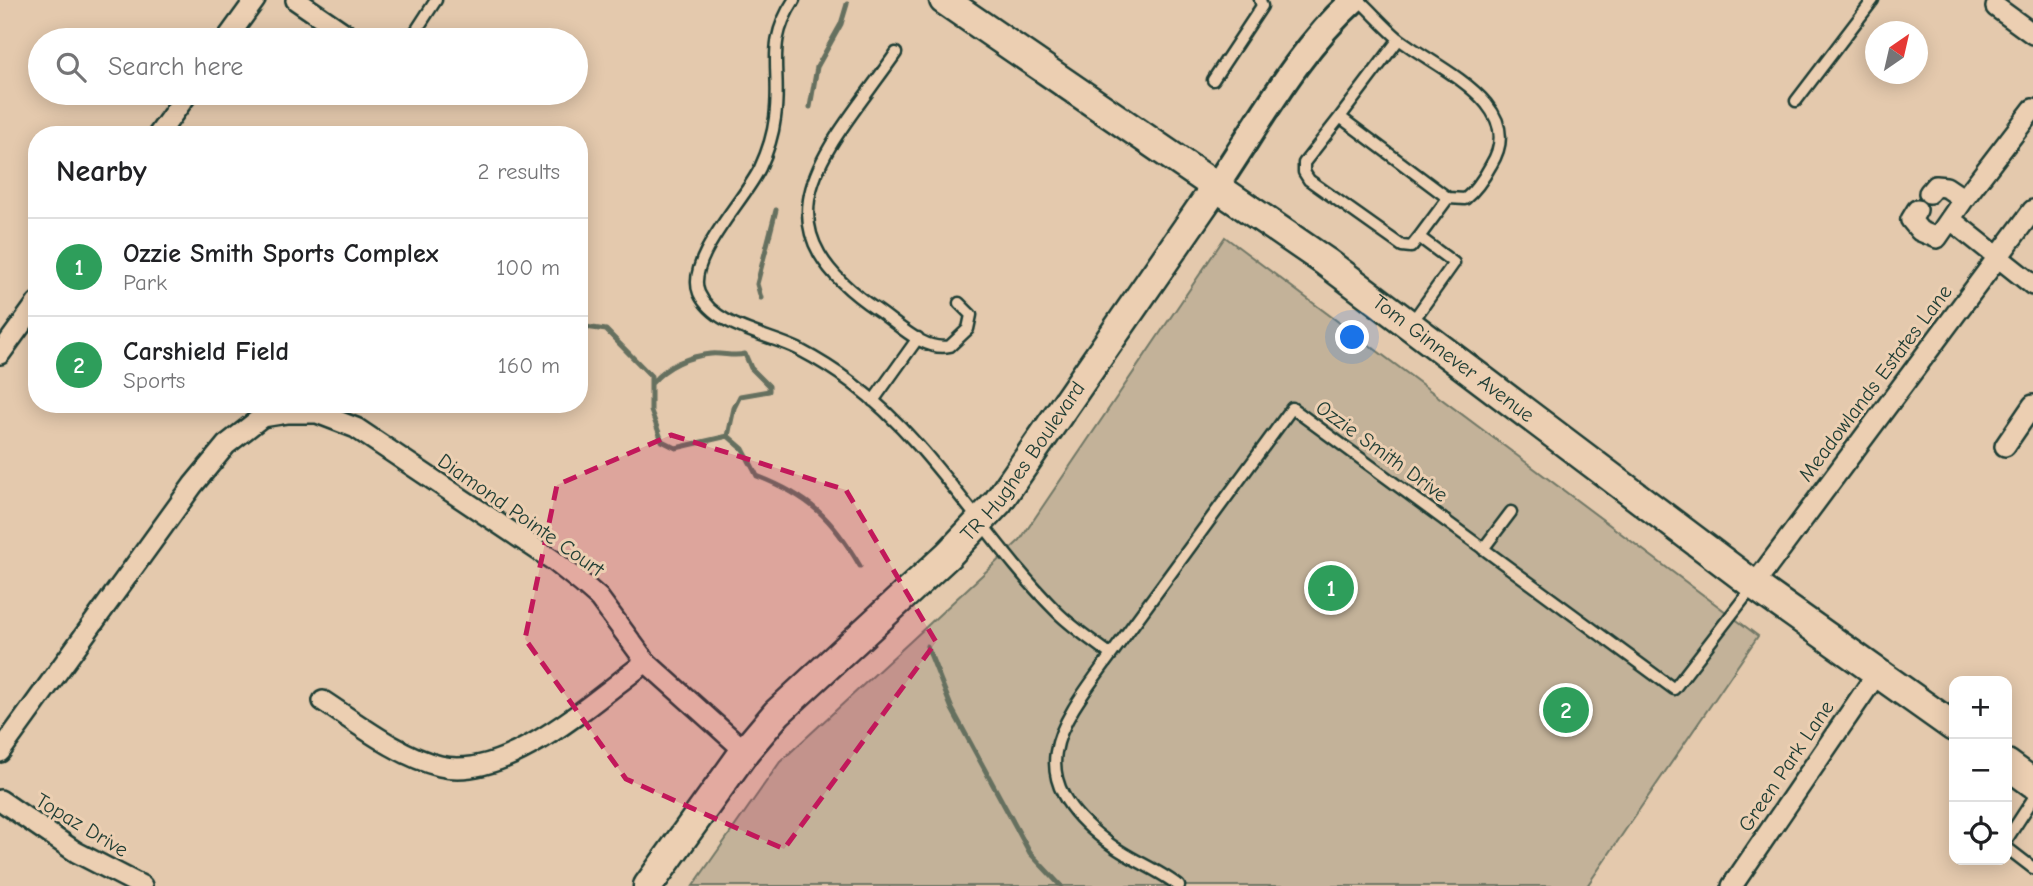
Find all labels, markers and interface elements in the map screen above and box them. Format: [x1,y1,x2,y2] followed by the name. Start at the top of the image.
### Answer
[1865,21,1928,84] north arrow
[28,28,588,105] search box
[52,48,90,86] icon: search
[108,52,243,82] text: Search here
[56,154,147,189] text: Nearby
[478,158,560,185] text: 2 results
[123,239,438,269] text: Ozzie Smith Sports Complex
[74,254,84,281] text: 1
[496,254,560,281] text: 100 m
[123,269,167,296] text: Park
[1793,280,1957,486] street label: Meadowlands Estates Lane
[1368,290,1539,427] street label: Tom Ginnever Avenue
[1335,320,1369,354] your location
[123,337,289,367] text: Carshield Field
[73,352,85,379] text: 2
[498,352,560,379] text: 160 m
[123,367,185,394] text: Sports
[956,377,1090,546] street label: TR Hughes Boulevard
[1311,395,1453,507] street label: Ozzie Smith Drive
[433,449,610,582] street label: Diamond Pointe Court
[1308,562,1354,614] pin: 1
[1949,676,2012,865] map controls
[1949,676,2012,739] button: +
[1543,684,1589,736] pin: 2
[1733,696,1839,836] street label: Green Park Lane
[1949,739,2012,802] button: −
[31,788,133,862] street label: Topaz Drive
[1949,802,2012,865] button: locate

